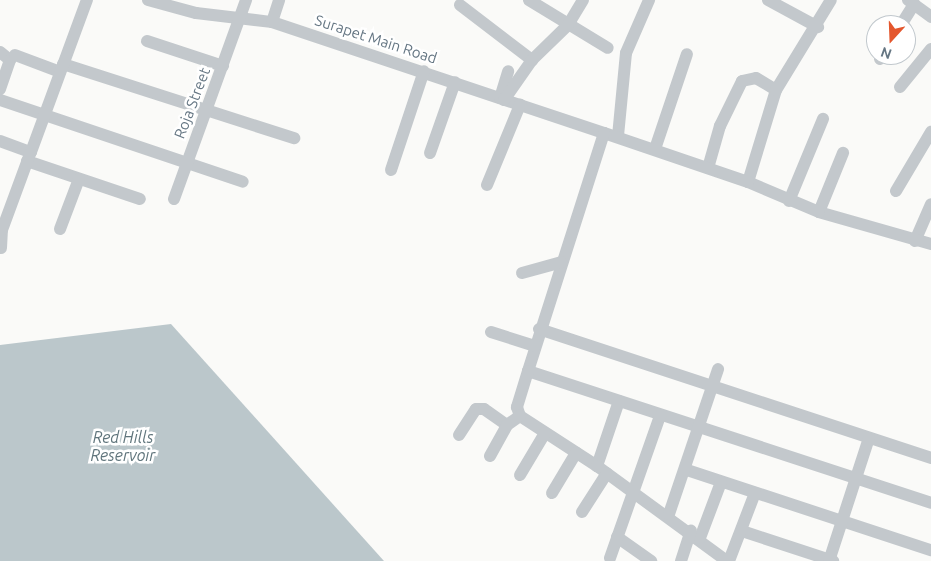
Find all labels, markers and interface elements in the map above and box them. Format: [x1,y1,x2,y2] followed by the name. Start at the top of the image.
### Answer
[313,11,439,67] street label: Surapet Main Road
[866,15,916,65] north arrow
[879,44,894,62] text: N
[170,65,214,141] street label: Roja Street
[91,427,155,465] water label: Red Hills Reservoir

